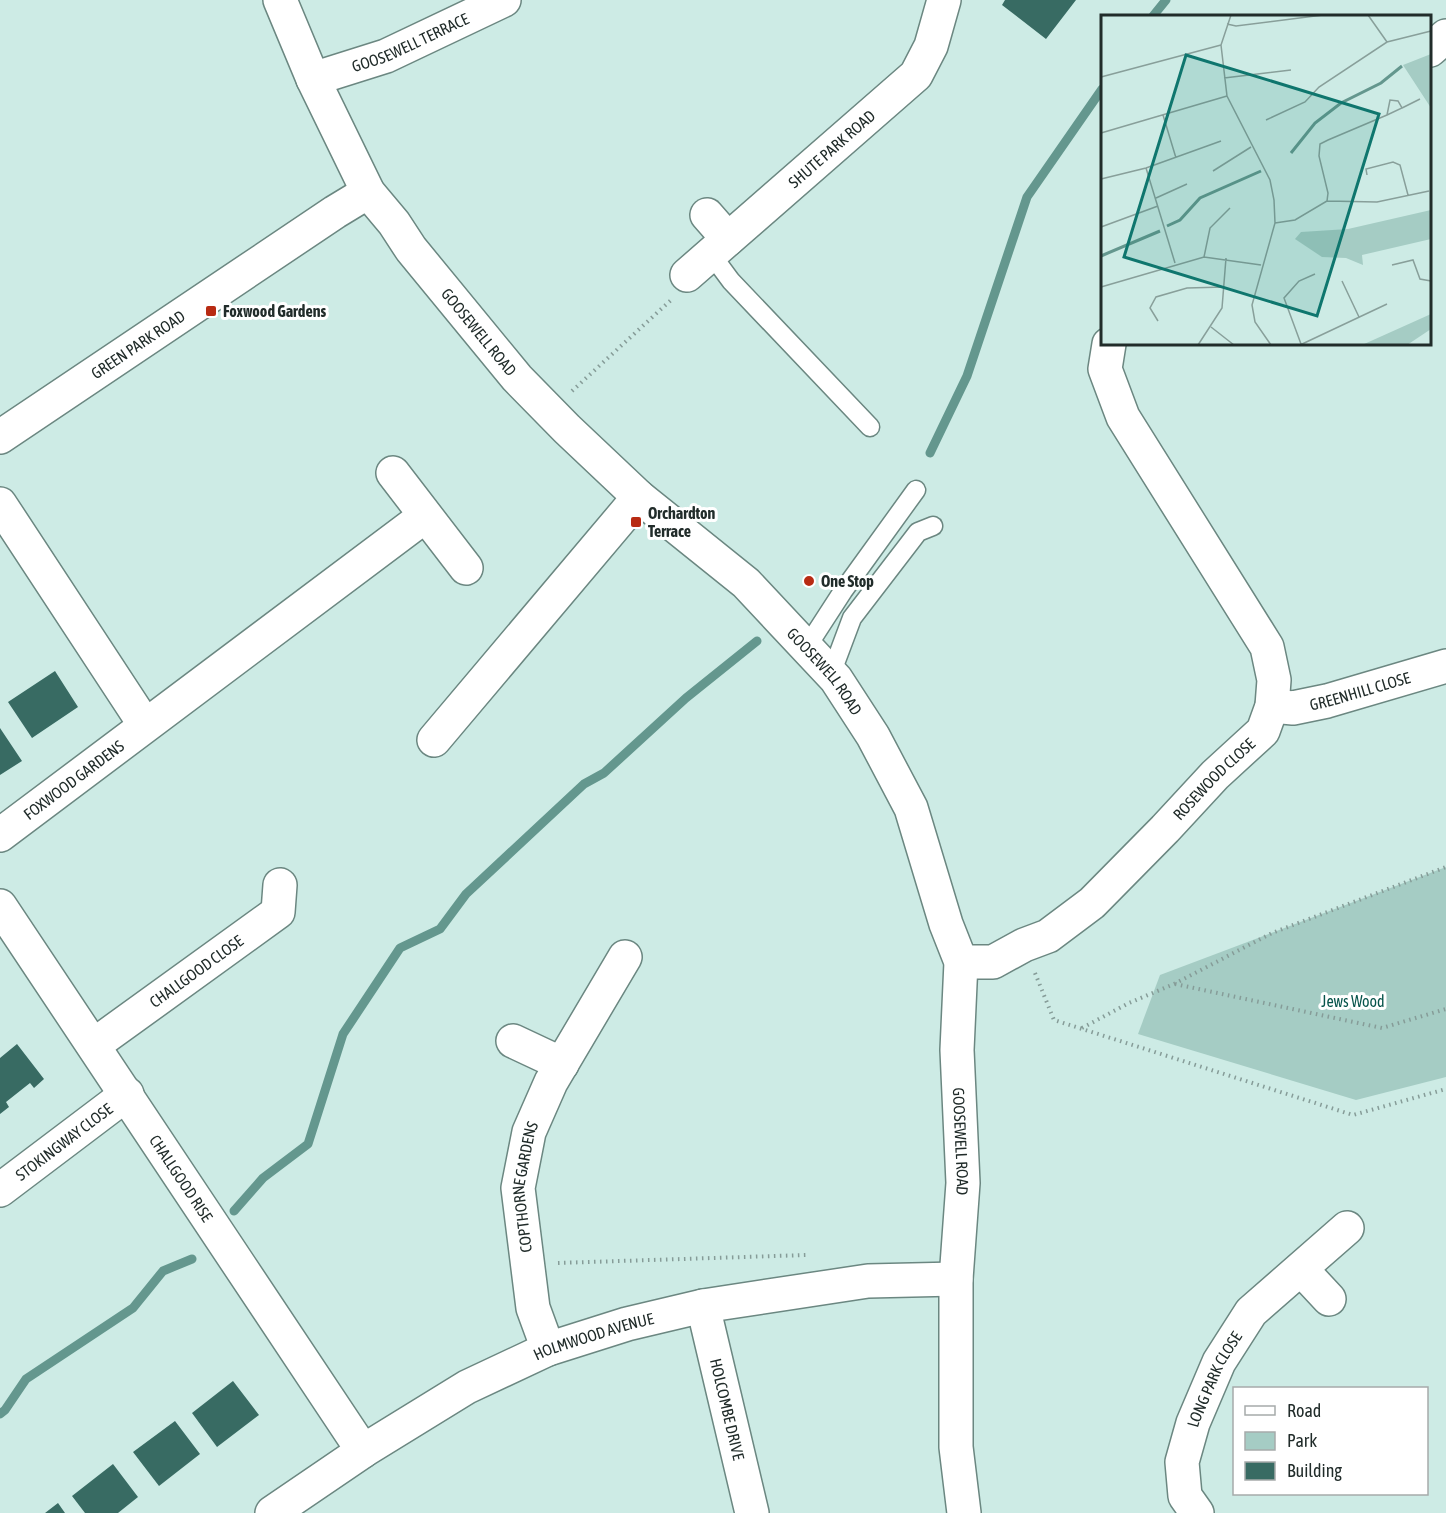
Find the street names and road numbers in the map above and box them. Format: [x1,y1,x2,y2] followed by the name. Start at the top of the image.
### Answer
[350,9,472,75] street label: GOOSEWELL TERRACE
[785,106,878,191] street label: SHUTE PARK ROAD
[438,284,520,379] street label: GOOSEWELL ROAD
[88,307,188,382] street label: GREEN PARK ROAD
[784,624,866,718] street label: GOOSEWELL ROAD
[1308,668,1412,713] street label: GREENHILL CLOSE
[1169,734,1258,823] street label: ROSEWOOD CLOSE
[20,736,127,823] street label: FOXWOOD GARDENS
[146,931,246,1011] street label: CHALLGOOD CLOSE
[950,1087,972,1196] street label: GOOSEWELL ROAD
[12,1099,116,1184] street label: STOKINGWAY CLOSE
[509,1118,542,1254] street label: COPTHORNE GARDENS
[146,1131,217,1225] street label: CHALLGOOD RISE
[530,1309,655,1364] street label: HOLMWOOD AVENUE
[1183,1328,1245,1429] street label: LONG PARK CLOSE
[707,1357,748,1462] street label: HOLCOMBE DRIVE

